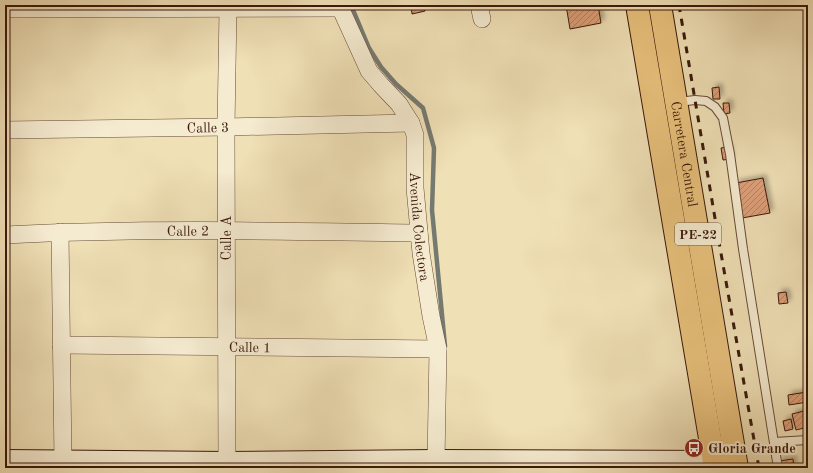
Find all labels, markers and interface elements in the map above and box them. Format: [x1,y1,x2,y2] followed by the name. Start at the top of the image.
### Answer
[668,100,700,208] street label: Carretera Central
[187,121,229,136] street label: Calle 3
[407,172,431,282] street label: Avenida Colectora
[220,215,234,260] street label: Calle A
[675,223,721,245] road number: PE-22
[167,225,209,239] street label: Calle 2
[229,341,271,355] street label: Calle 1
[683,437,705,459] bus stop icon: Gloria Grande
[708,442,796,456] place label: Gloria Grande

